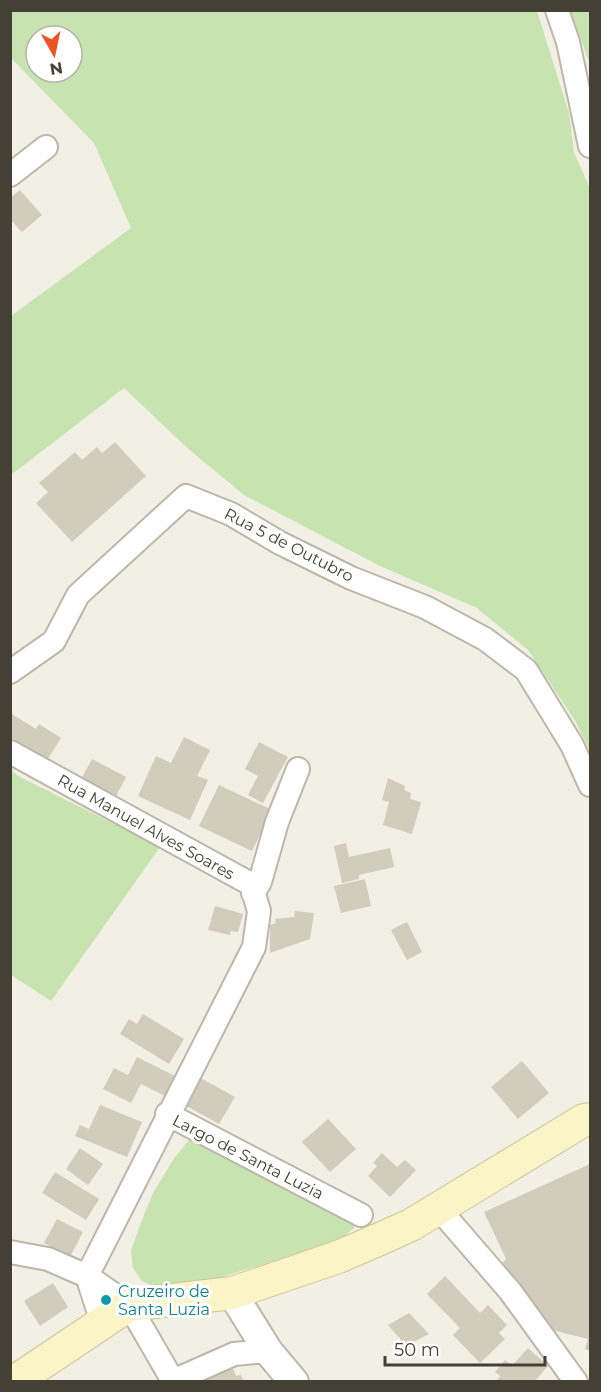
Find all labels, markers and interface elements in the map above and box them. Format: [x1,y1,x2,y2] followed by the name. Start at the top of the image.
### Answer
[24,24,84,84] north arrow
[48,58,64,79] text: N
[221,504,357,586] street label: Rua 5 de Outubro
[54,770,238,884] street label: Rua Manuel Alves Soares
[169,1111,327,1203] street label: Largo de Santa Luzia
[118,1282,210,1319] place label: Cruzeiro de Santa Luzia
[99,1293,113,1307] marker: Cruzeiro de Santa Luzia
[385,1329,546,1367] scale bar
[394,1339,440,1361] text: 50 m

